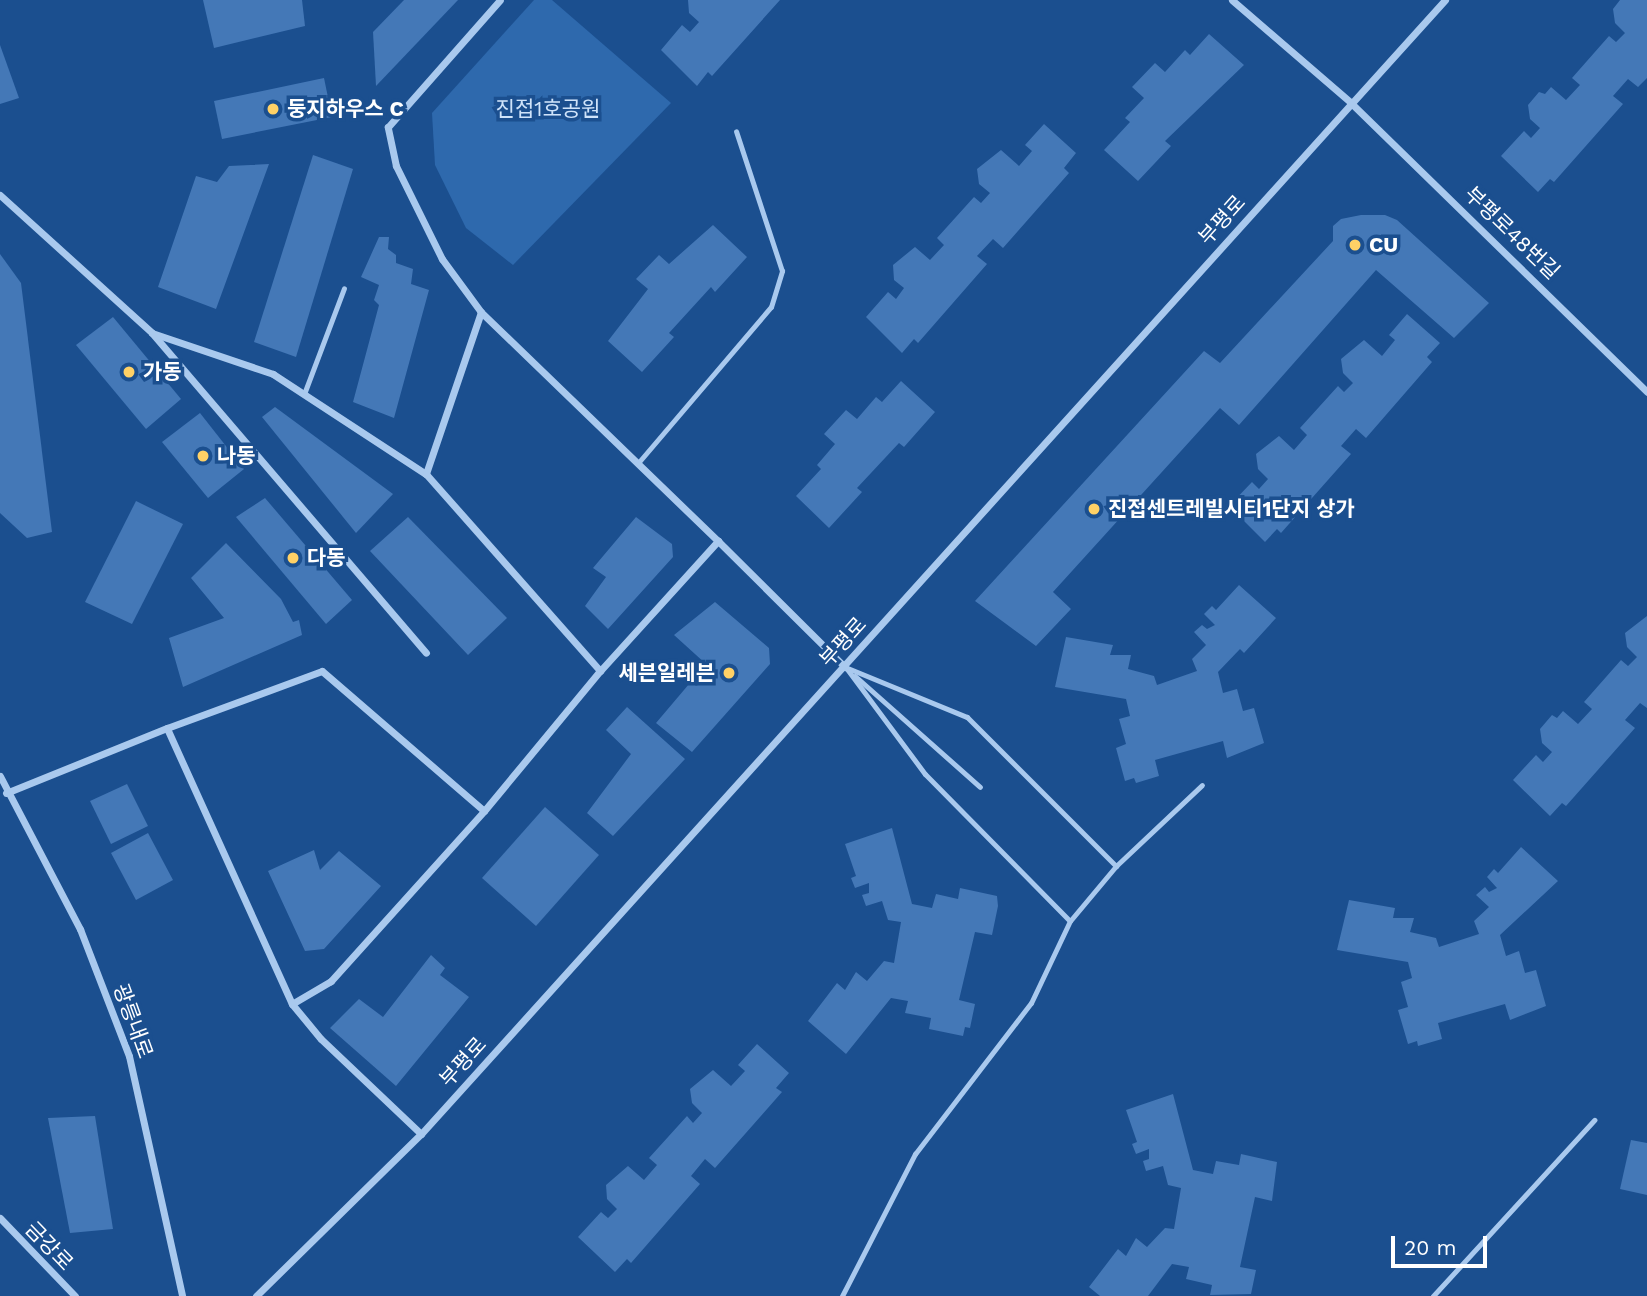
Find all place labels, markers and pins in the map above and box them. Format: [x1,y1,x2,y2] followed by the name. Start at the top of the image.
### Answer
[287,96,404,122] place label: 둥지하우스 C
[265,101,281,117] marker: 둥지하우스 C
[1369,232,1398,258] place label: CU
[1347,237,1363,253] marker: CU
[143,359,182,385] place label: 가동
[121,364,137,380] marker: 가동
[217,443,256,469] place label: 나동
[195,448,211,464] marker: 나동
[1108,496,1355,522] place label: 진접센트레빌시티1단지 상가
[1086,501,1102,517] marker: 진접센트레빌시티1단지 상가
[307,545,346,571] place label: 다동
[285,550,301,566] marker: 다동
[618,660,715,686] place label: 세븐일레븐
[721,665,737,681] marker: 세븐일레븐

